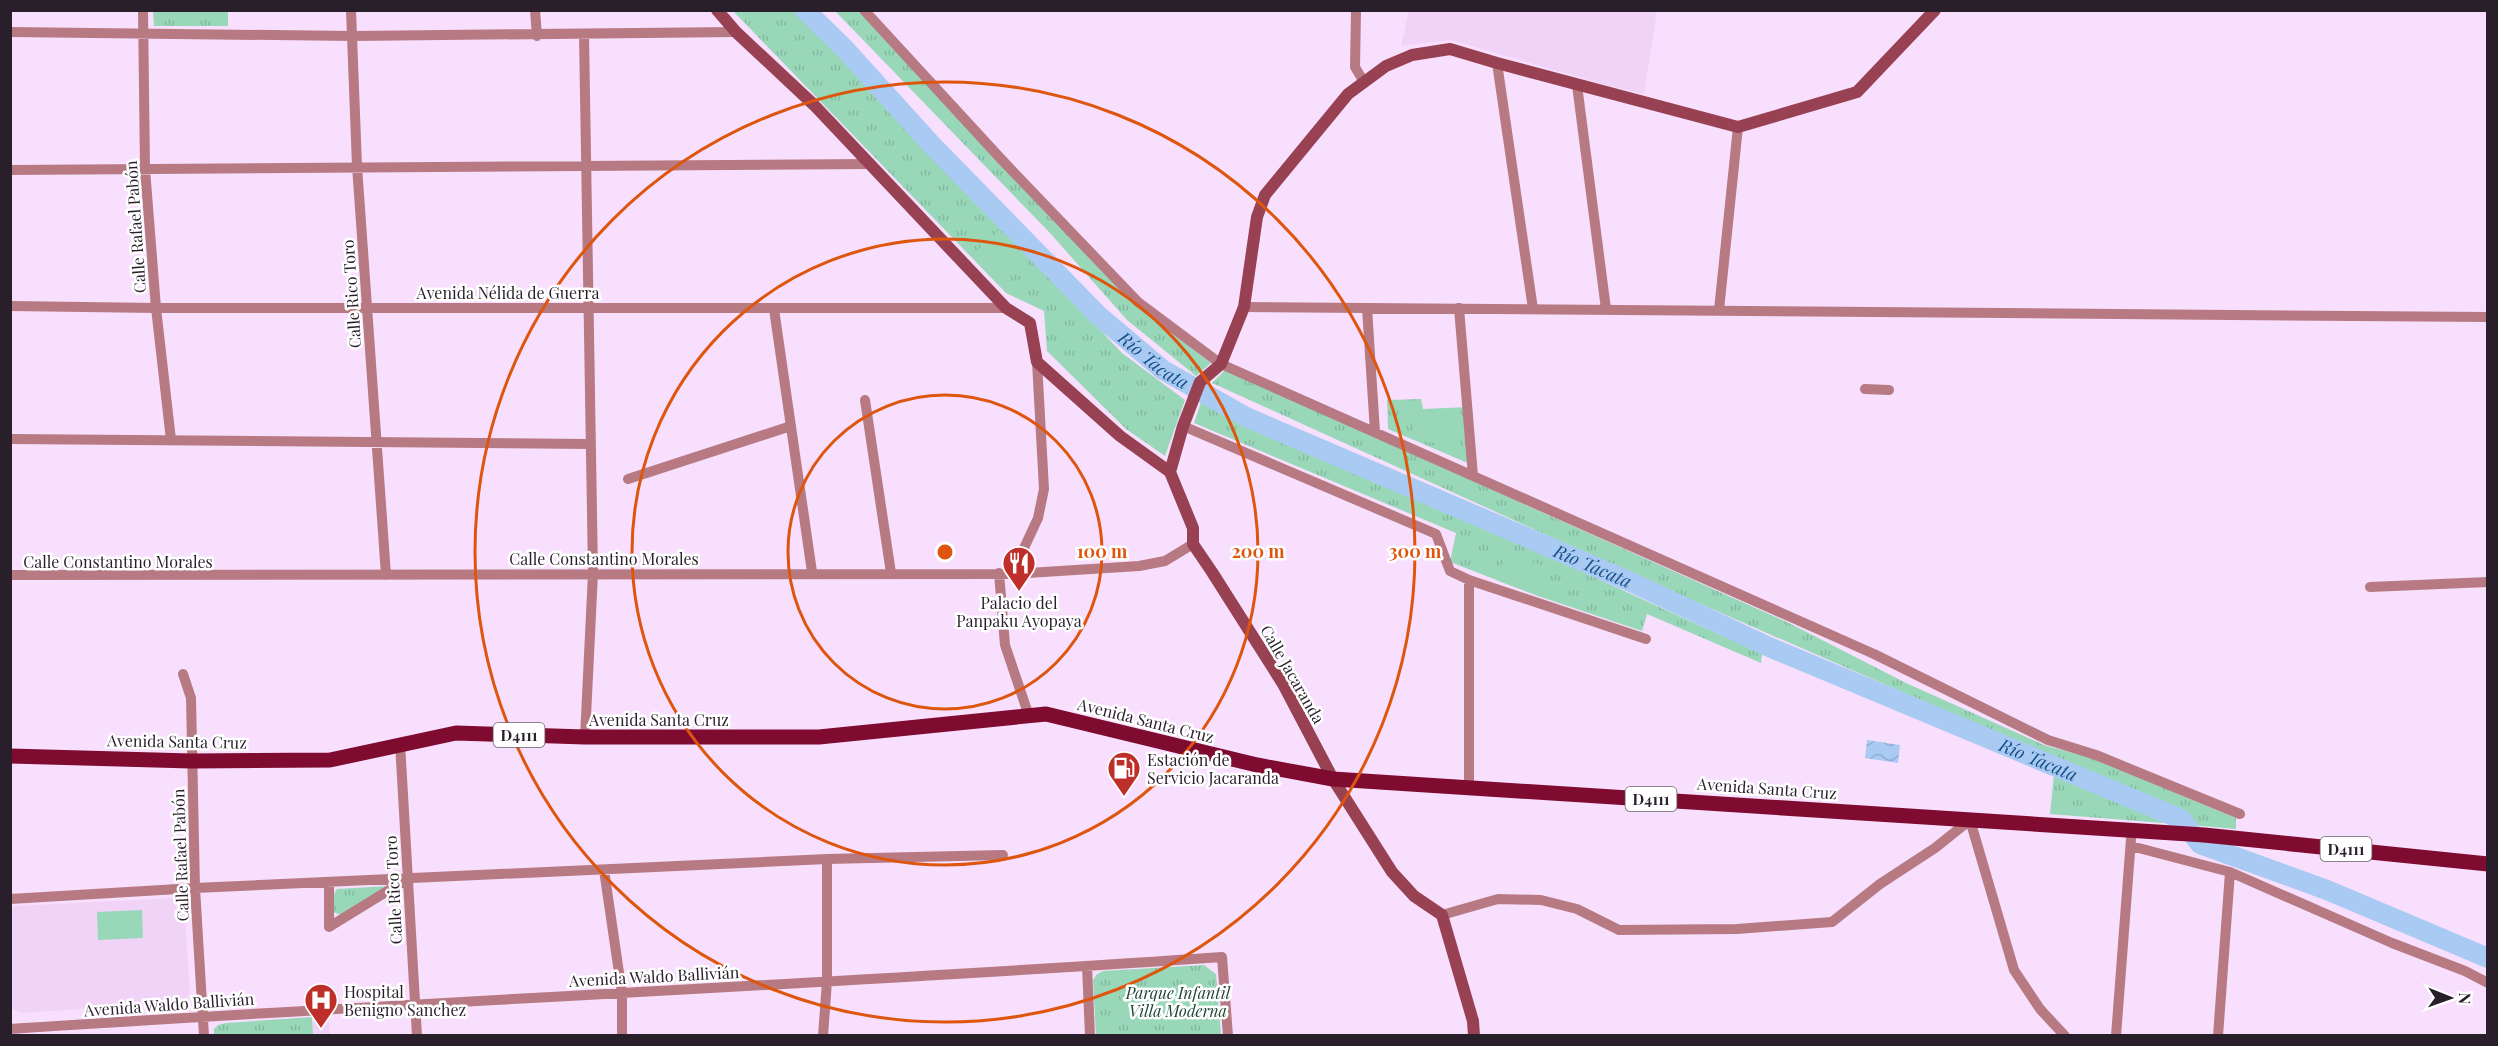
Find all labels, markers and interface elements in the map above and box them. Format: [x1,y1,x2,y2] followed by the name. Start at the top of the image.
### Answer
[120,160,150,294] street label: Calle Rafael Pabón
[337,239,365,349] street label: Calle Rico Toro
[416,282,599,303] street label: Avenida Nélida de Guerra
[1113,325,1193,394] water label: Río Tacata
[1549,538,1636,593] water label: Río Tacata
[1077,539,1128,563] text: 100 m
[1231,539,1285,563] text: 200 m
[1389,539,1442,563] text: 300 m
[935,542,955,562] centre of rings
[1001,545,1037,592] restaurant icon: Palacio del Panpaku Ayopaya
[509,548,699,569] street label: Calle Constantino Morales
[23,551,213,572] street label: Calle Constantino Morales
[956,592,1082,631] place label: Palacio del Panpaku Ayopaya
[1256,621,1330,727] street label: Calle Jacaranda
[1075,693,1217,747] street label: Avenida Santa Cruz
[588,709,729,730] street label: Avenida Santa Cruz
[494,723,544,747] road number: D4111
[106,729,247,753] street label: Avenida Santa Cruz
[1995,732,2081,786] water label: Río Tacata
[1147,749,1279,788] place label: Estación de Servicio Jacaranda
[1106,750,1142,797] fuel station icon: Estación de Servicio Jacaranda
[1696,773,1838,803] street label: Avenida Santa Cruz
[1626,787,1676,811] road number: D4111
[167,788,193,922] street label: Calle Rafael Pabón
[380,835,406,945] street label: Calle Rico Toro
[2320,837,2372,861] road number: D4111
[567,961,740,991] street label: Avenida Waldo Ballivián
[2420,968,2480,1028] north arrow
[344,981,466,1020] place label: Hospital Benigno Sanchez
[303,982,339,1029] hospital icon: Hospital Benigno Sanchez
[1125,982,1231,1021] park label: Parque Infantil Villa Moderna
[82,988,255,1020] street label: Avenida Waldo Ballivián
[2455,992,2476,1005] text: N

